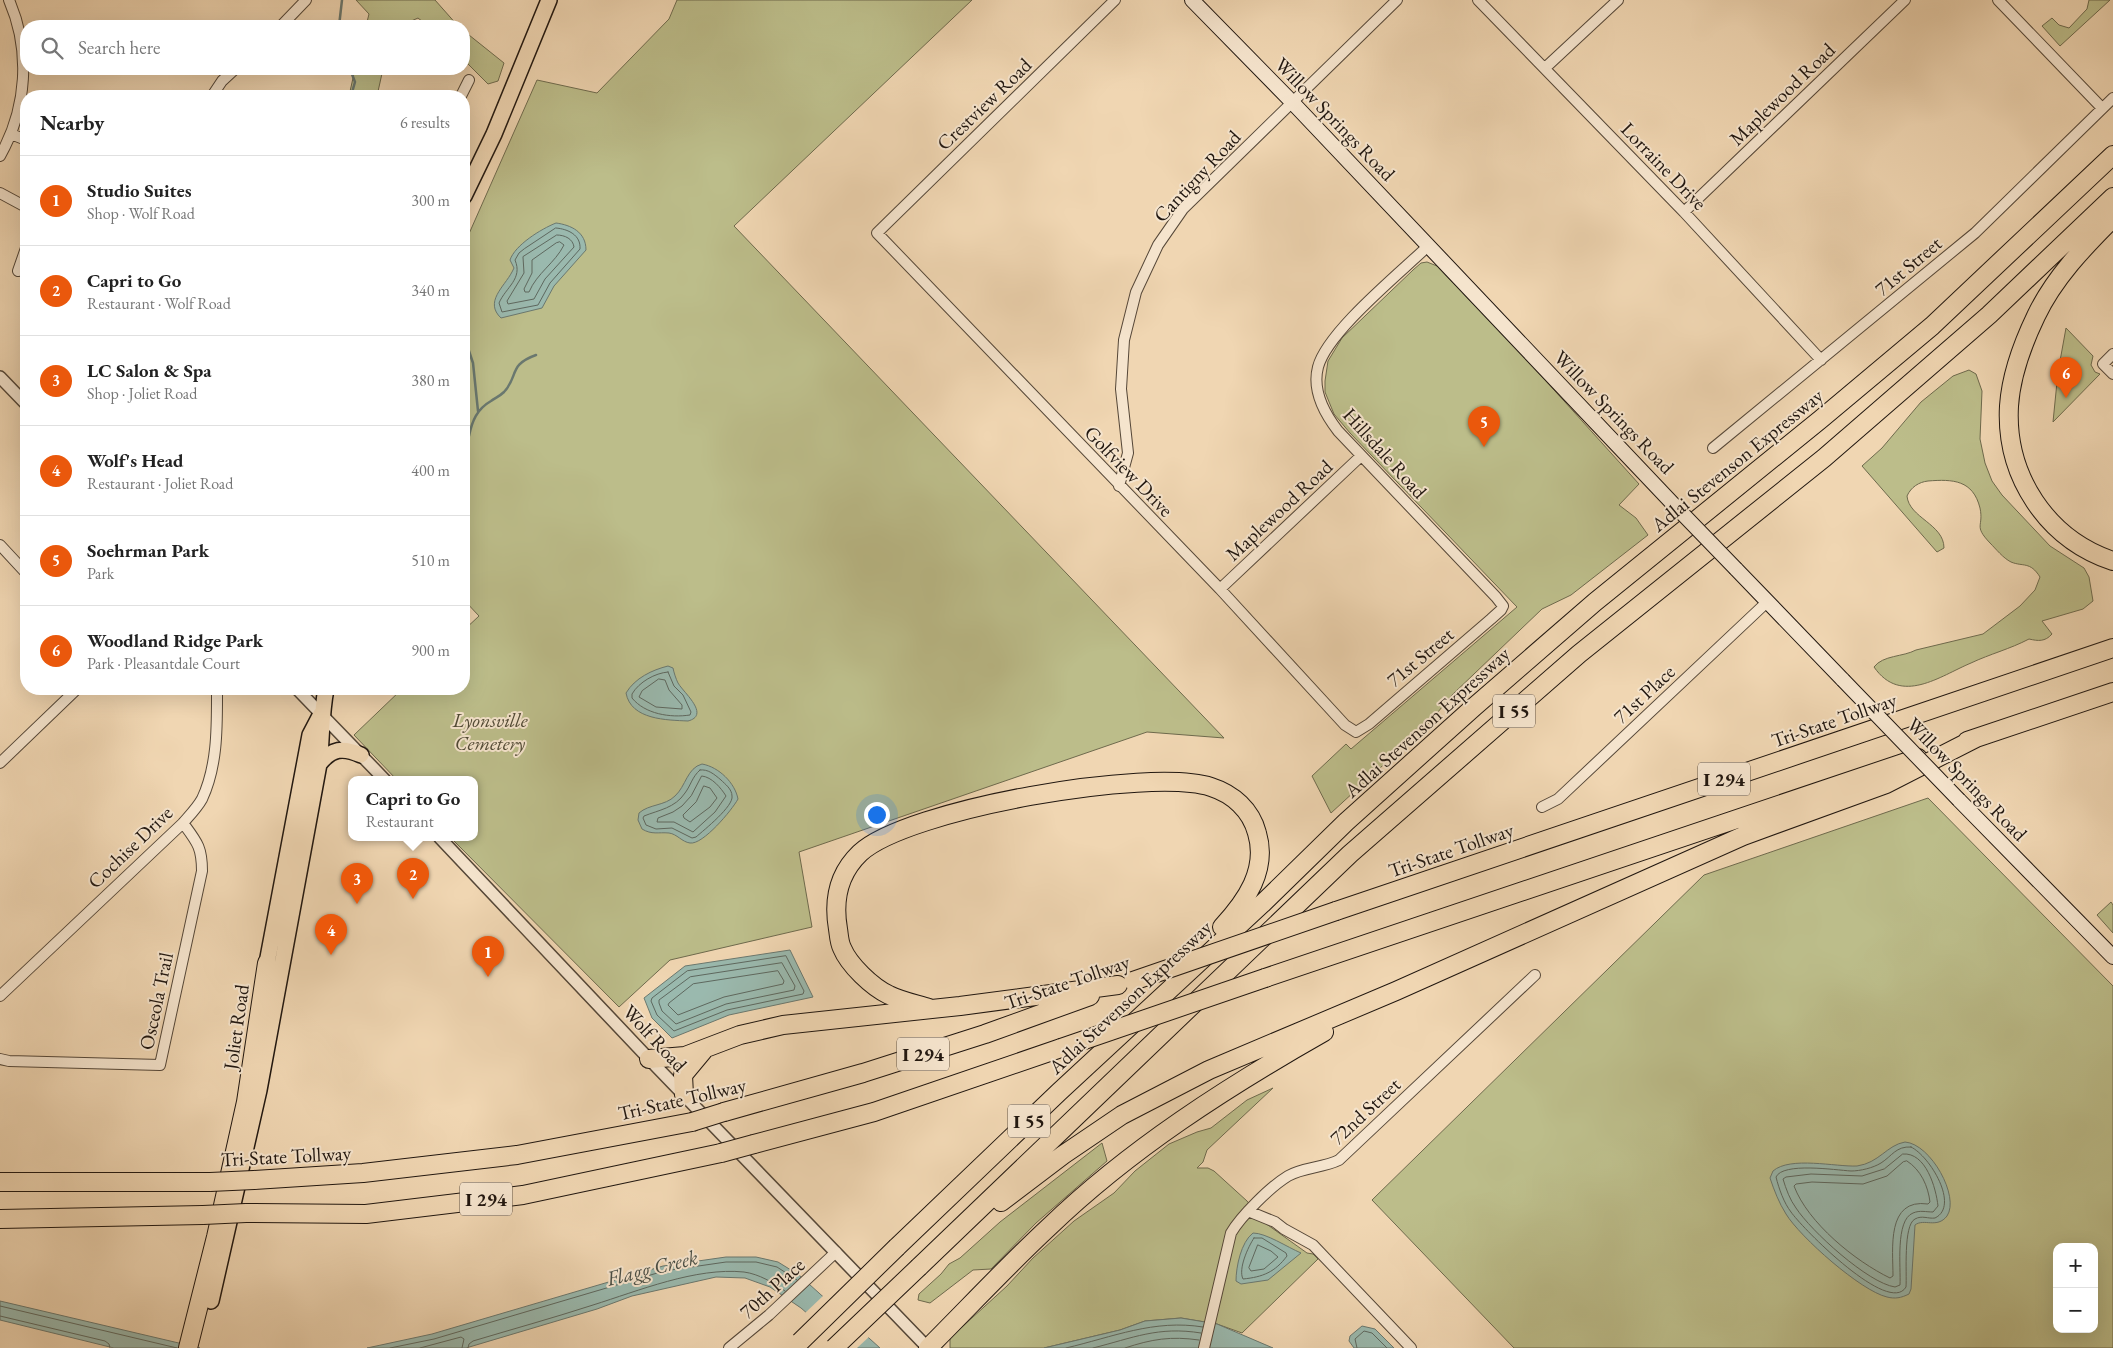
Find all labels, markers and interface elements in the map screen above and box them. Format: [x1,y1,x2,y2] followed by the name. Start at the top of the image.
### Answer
[20,20,470,75] search box
[38,34,66,62] icon: search
[78,35,160,60] text: Search here
[1724,36,1841,151] street label: Maplewood Road
[931,52,1038,156] street label: Crestview Road
[1269,52,1401,187] street label: Willow Springs Road
[40,109,104,136] text: Nearby
[400,112,450,133] text: 6 results
[1615,116,1713,216] street label: Lorraine Drive
[1148,124,1247,228] street label: Cantigny Road
[87,178,192,203] text: Studio Suites
[52,190,60,211] text: 1
[411,190,450,211] text: 300 m
[87,203,195,224] text: Shop · Wolf Road
[1869,230,1947,302] street label: 71st Street
[87,268,181,293] text: Capri to Go
[52,280,60,301] text: 2
[411,280,450,301] text: 340 m
[87,293,231,314] text: Restaurant · Wolf Road
[1548,345,1680,480] street label: Willow Springs Road
[2050,357,2082,398] pin: 6
[87,358,212,383] text: LC Salon & Spa
[52,370,60,391] text: 3
[411,370,450,391] text: 380 m
[1645,382,1829,538] street label: Adlai Stevenson Expressway
[87,383,197,404] text: Shop · Joliet Road
[1337,402,1433,505] street label: Hillsdale Road
[1468,406,1500,447] pin: 5
[1079,420,1179,522] street label: Golfview Drive
[87,448,184,473] text: Wolf's Head
[1220,453,1339,566] street label: Maplewood Road
[52,460,60,481] text: 4
[411,460,450,481] text: 400 m
[87,473,233,494] text: Restaurant · Joliet Road
[87,538,209,563] text: Soehrman Park
[52,550,60,571] text: 5
[411,550,450,571] text: 510 m
[87,563,114,584] text: Park
[1381,621,1459,693] street label: 71st Street
[87,628,263,653] text: Woodland Ridge Park
[52,640,60,661] text: 6
[411,640,450,661] text: 900 m
[1338,641,1515,804] street label: Adlai Stevenson Expressway
[87,653,240,674] text: Park · Pleasantdale Court
[1608,659,1681,729] street label: 71st Place
[1768,686,1900,754] street label: Tri-State Tollway
[1493,694,1535,728] road number: I 55
[452,707,528,756] park label: Lyonsville Cemetery
[1901,712,2033,847] street label: Willow Springs Road
[1698,762,1750,796] road number: I 294
[348,776,478,841] popup
[366,786,460,811] text: Capri to Go
[82,800,178,894] street label: Cochise Drive
[864,802,890,828] your location
[366,811,434,832] text: Restaurant
[1385,816,1517,884] street label: Tri-State Tollway
[397,858,429,899] pin: 2
[341,863,373,904] pin: 3
[315,914,347,955] pin: 4
[1042,914,1217,1080] street label: Adlai Stevenson Expressway
[472,936,504,977] pin: 1
[1001,948,1133,1016] street label: Tri-State Tollway
[133,950,179,1052] street label: Osceola Trail
[217,982,255,1073] street label: Joliet Road
[617,999,693,1078] street label: Wolf Road
[897,1038,949,1070] road number: I 294
[1324,1071,1407,1150] street label: 72nd Street
[615,1072,749,1126] street label: Tri-State Tollway
[1008,1104,1050,1138] road number: I 55
[220,1140,352,1172] street label: Tri-State Tollway
[460,1182,512,1216] road number: I 294
[602,1243,701,1292] water label: Flagg Creek
[2053,1243,2098,1333] map controls
[2053,1243,2098,1288] button: +
[734,1252,810,1324] street label: 70th Place
[2053,1288,2098,1333] button: −

